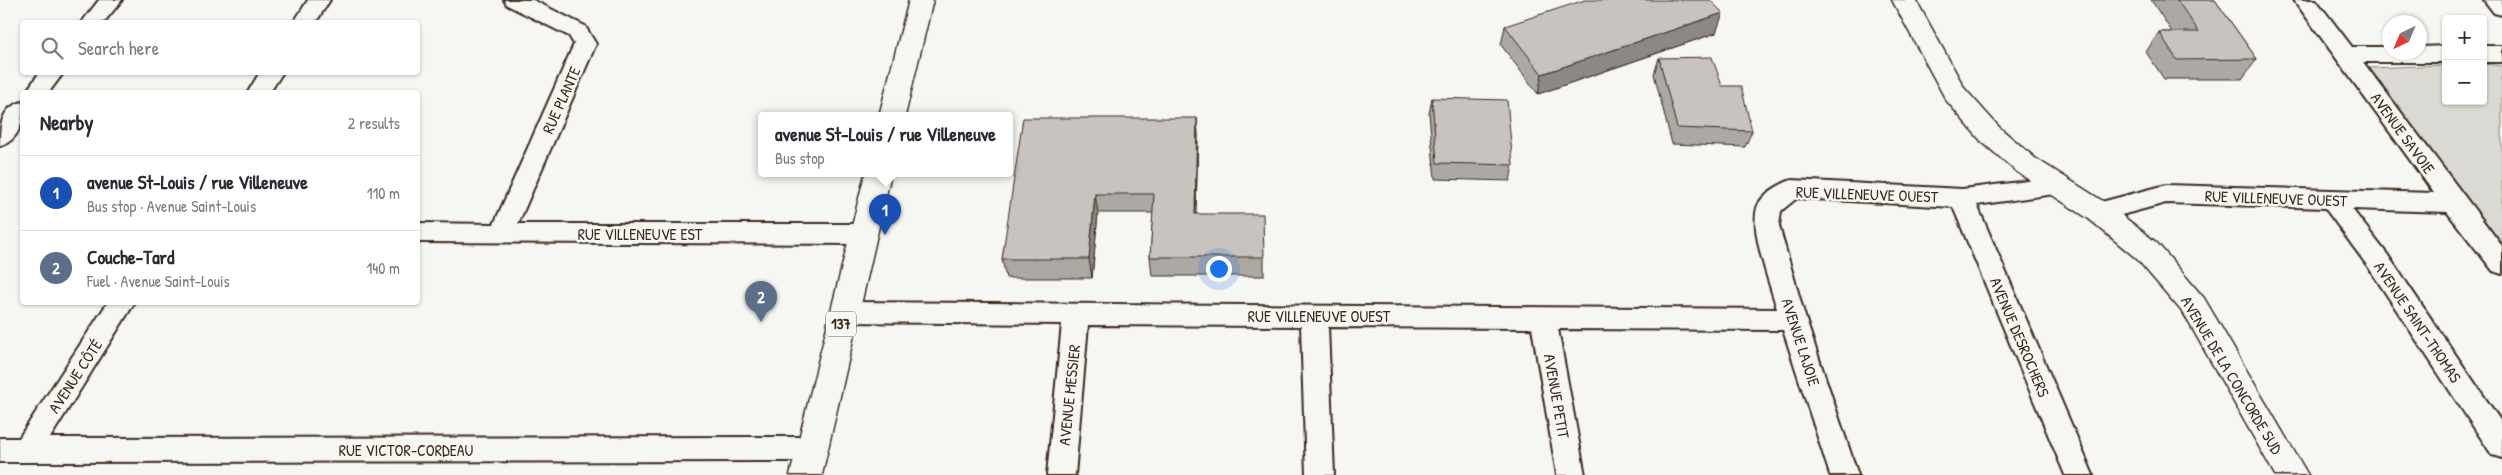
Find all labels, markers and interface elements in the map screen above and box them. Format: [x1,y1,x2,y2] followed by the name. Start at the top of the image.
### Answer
[2382,15,2427,60] north arrow
[2442,15,2487,105] map controls
[2442,15,2487,60] button: +
[20,20,420,75] search box
[38,34,66,62] icon: search
[78,35,159,61] text: Search here
[2442,60,2487,105] button: −
[536,63,586,137] street label: RUE PLANTE
[2366,88,2440,178] street label: AVENUE SAVOIE
[40,108,93,137] text: Nearby
[348,112,400,134] text: 2 results
[758,112,1013,177] popup
[775,121,996,147] text: avenue St-Louis / rue Villeneuve
[775,147,824,169] text: Bus stop
[87,169,308,195] text: avenue St-Louis / rue Villeneuve
[1796,181,1939,207] street label: RUE VILLENEUVE OUEST
[53,182,59,204] text: 1
[367,182,400,204] text: 110 m
[2205,185,2348,211] street label: RUE VILLENEUVE OUEST
[869,194,901,235] pin: 1
[87,195,256,217] text: Bus stop · Avenue Saint-Louis
[578,223,703,245] street label: RUE VILLENEUVE EST
[87,244,174,270] text: Couche-Tard
[1206,256,1232,282] your location
[52,257,60,279] text: 2
[366,257,400,279] text: 140 m
[2369,257,2467,387] street label: AVENUE SAINT-THOMAS
[87,270,230,292] text: Fuel · Avenue Saint-Louis
[1985,274,2055,401] street label: AVENUE DESROCHERS
[745,281,777,322] pin: 2
[2176,292,2288,459] street label: AVENUE DE LA CONCORDE SUD
[1776,295,1826,389] street label: AVENUE LAJOIE
[1248,305,1391,327] street label: RUE VILLENEUVE OUEST
[826,312,856,336] road number: 137
[43,335,107,417] street label: AVENUE CÔTÉ
[1053,343,1085,447] street label: AVENUE MESSIER
[1539,352,1575,440] street label: AVENUE PETIT
[339,439,474,461] street label: RUE VICTOR-CORDEAU

